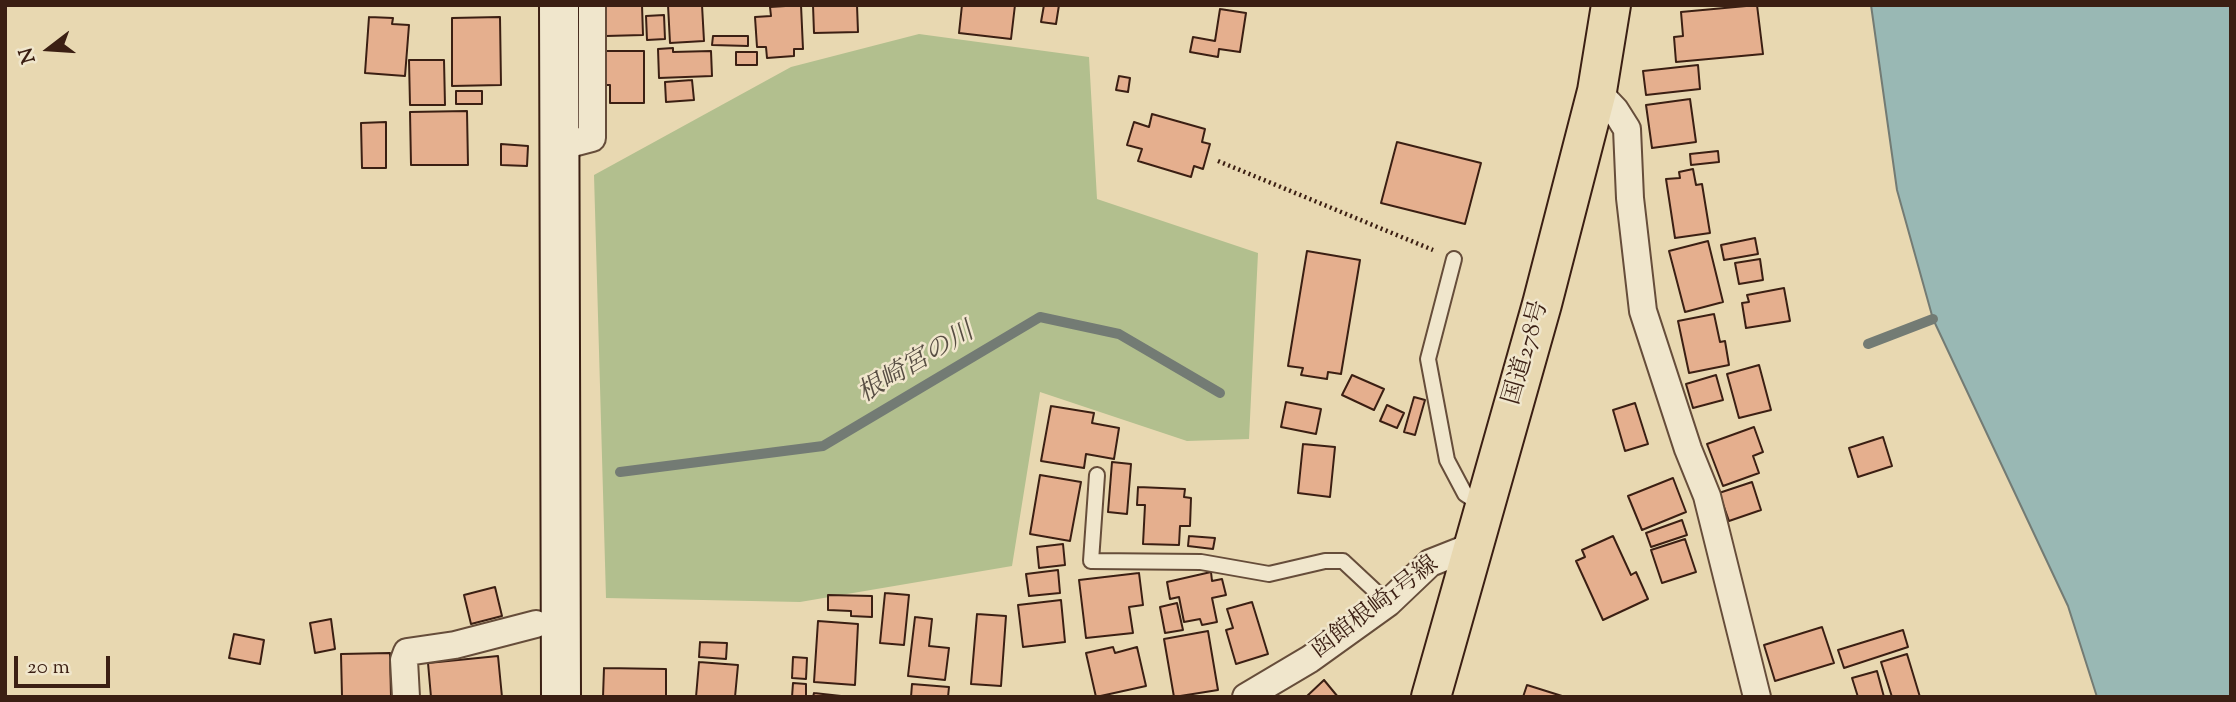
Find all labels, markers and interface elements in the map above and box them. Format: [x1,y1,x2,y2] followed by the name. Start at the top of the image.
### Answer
[14,14,84,84] north arrow
[13,44,44,66] text: N
[1499,297,1557,409] street label: 国道278号
[853,318,981,412] water label: 根崎宮の川
[1307,552,1445,666] street label: 函館根崎1号線
[18,642,114,686] scale bar
[27,653,70,683] text: 20 m

